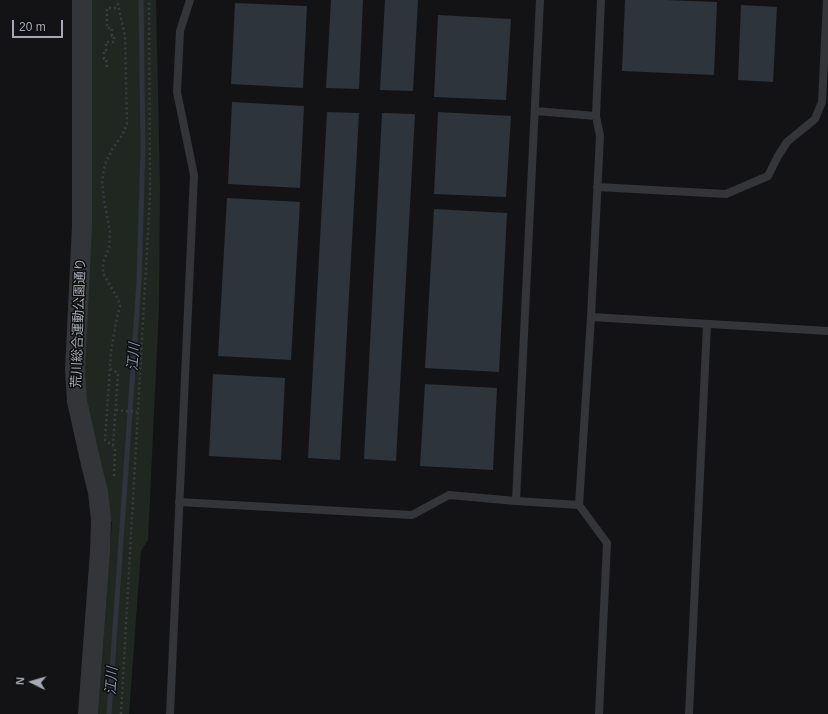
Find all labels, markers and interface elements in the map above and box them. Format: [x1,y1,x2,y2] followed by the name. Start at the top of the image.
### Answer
[14,12,65,38] scale bar
[19,20,46,34] text: 20 m
[69,258,89,388] street label: 荒川総合運動公園通り
[125,342,143,372] water label: 江川
[12,662,52,702] north arrow
[103,666,121,696] water label: 江川
[14,676,26,685] text: N

